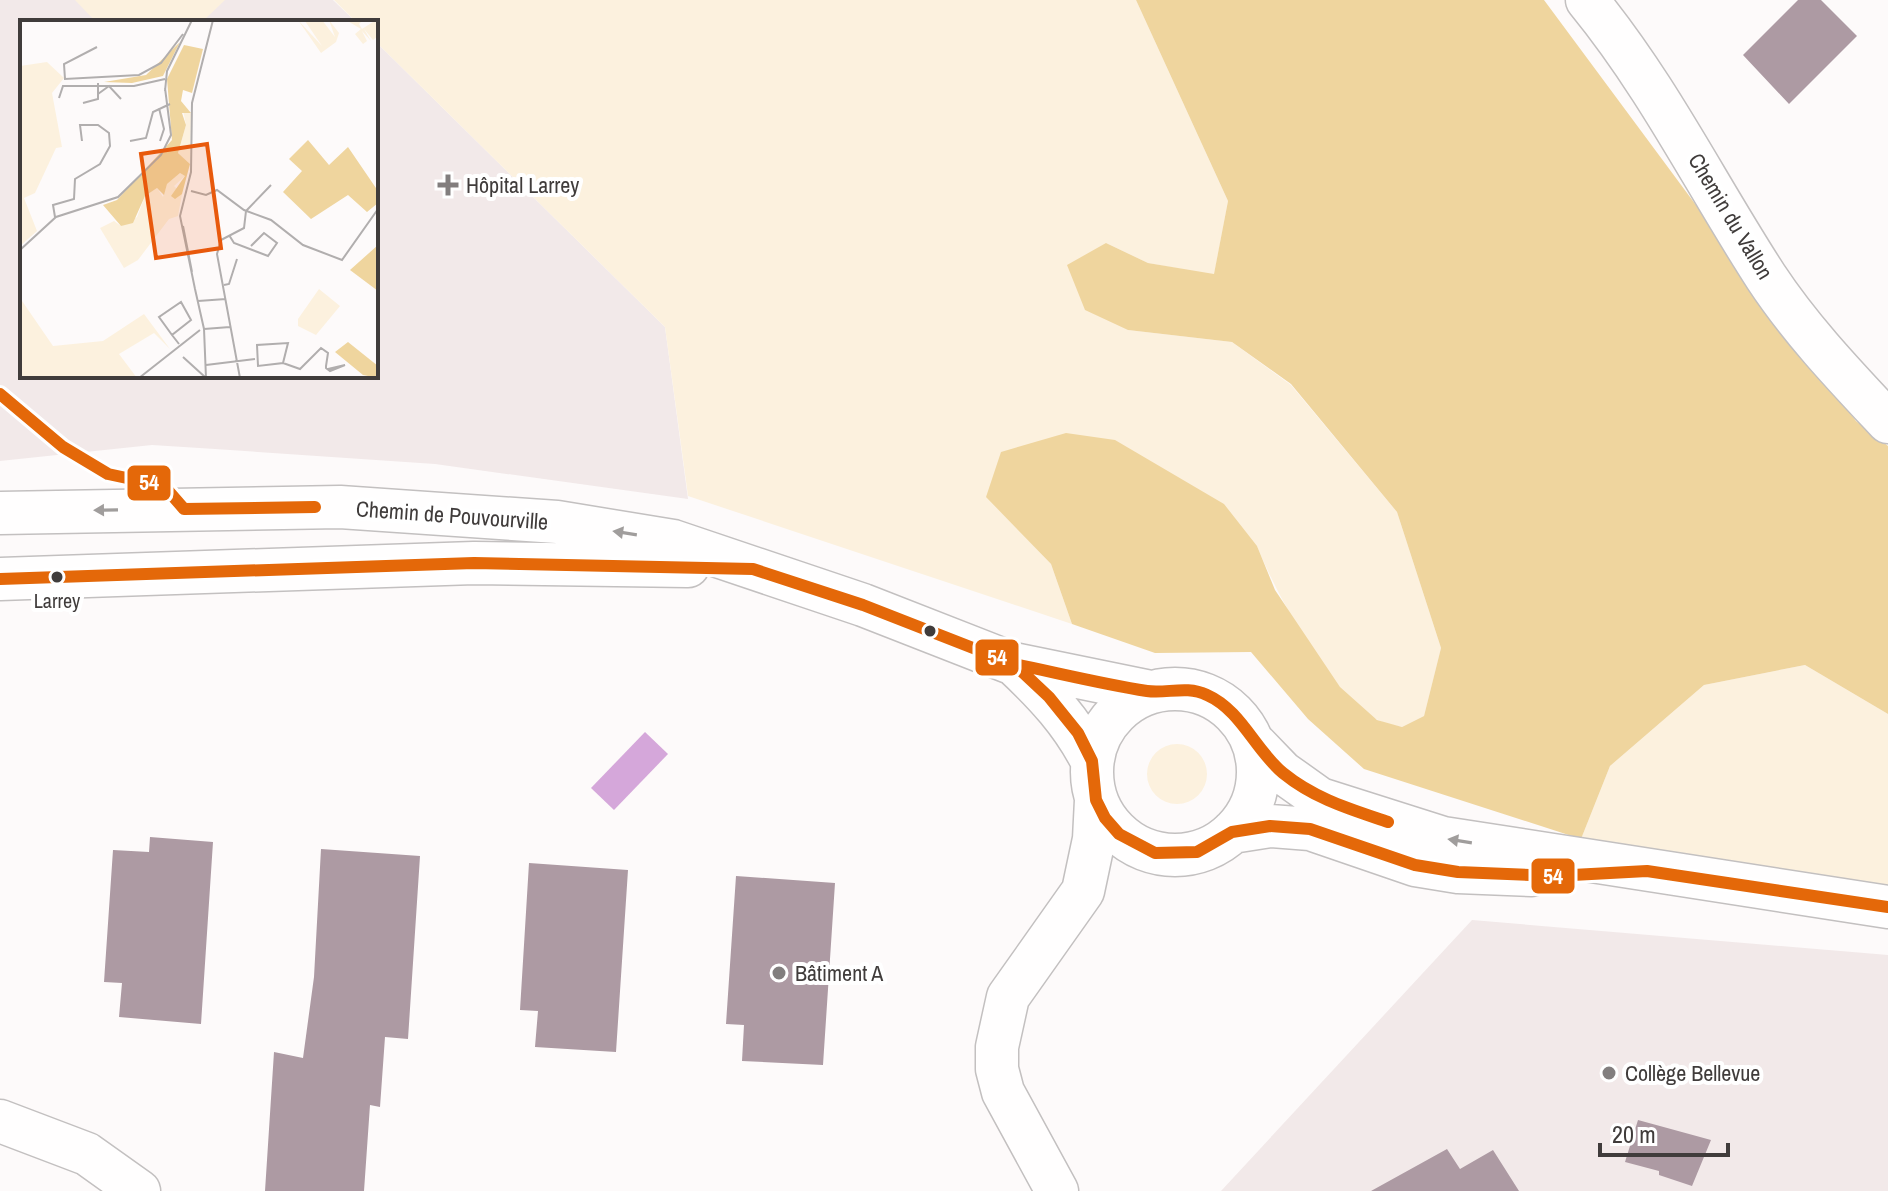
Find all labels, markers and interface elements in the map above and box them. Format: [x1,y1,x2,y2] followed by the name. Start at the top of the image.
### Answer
[20,20,378,378] inset map
[1682,147,1780,285] street label: Chemin du Vallon
[466,170,579,200] place label: Hôpital Larrey
[437,174,459,196] marker: Hôpital Larrey
[126,464,172,502] line badge: 54
[139,467,159,497] text: 54
[355,493,549,537] street label: Chemin de Pouvourville
[93,504,118,516] one-way arrow
[612,527,637,539] one-way arrow
[49,569,65,585] marker: Larrey
[34,587,81,614] place label: Larrey
[922,623,938,639] unlabelled marker
[974,638,1020,677] line badge: 54
[987,642,1007,672] text: 54
[1447,834,1472,846] one-way arrow
[1530,857,1576,895] line badge: 54
[1543,861,1563,891] text: 54
[795,958,884,988] place label: Bâtiment A
[770,964,788,982] marker: Bâtiment A
[1625,1058,1760,1088] place label: Collège Bellevue
[1600,1064,1618,1082] marker: Collège Bellevue
[1600,1107,1728,1157] scale bar
[1612,1118,1656,1150] text: 20 m

